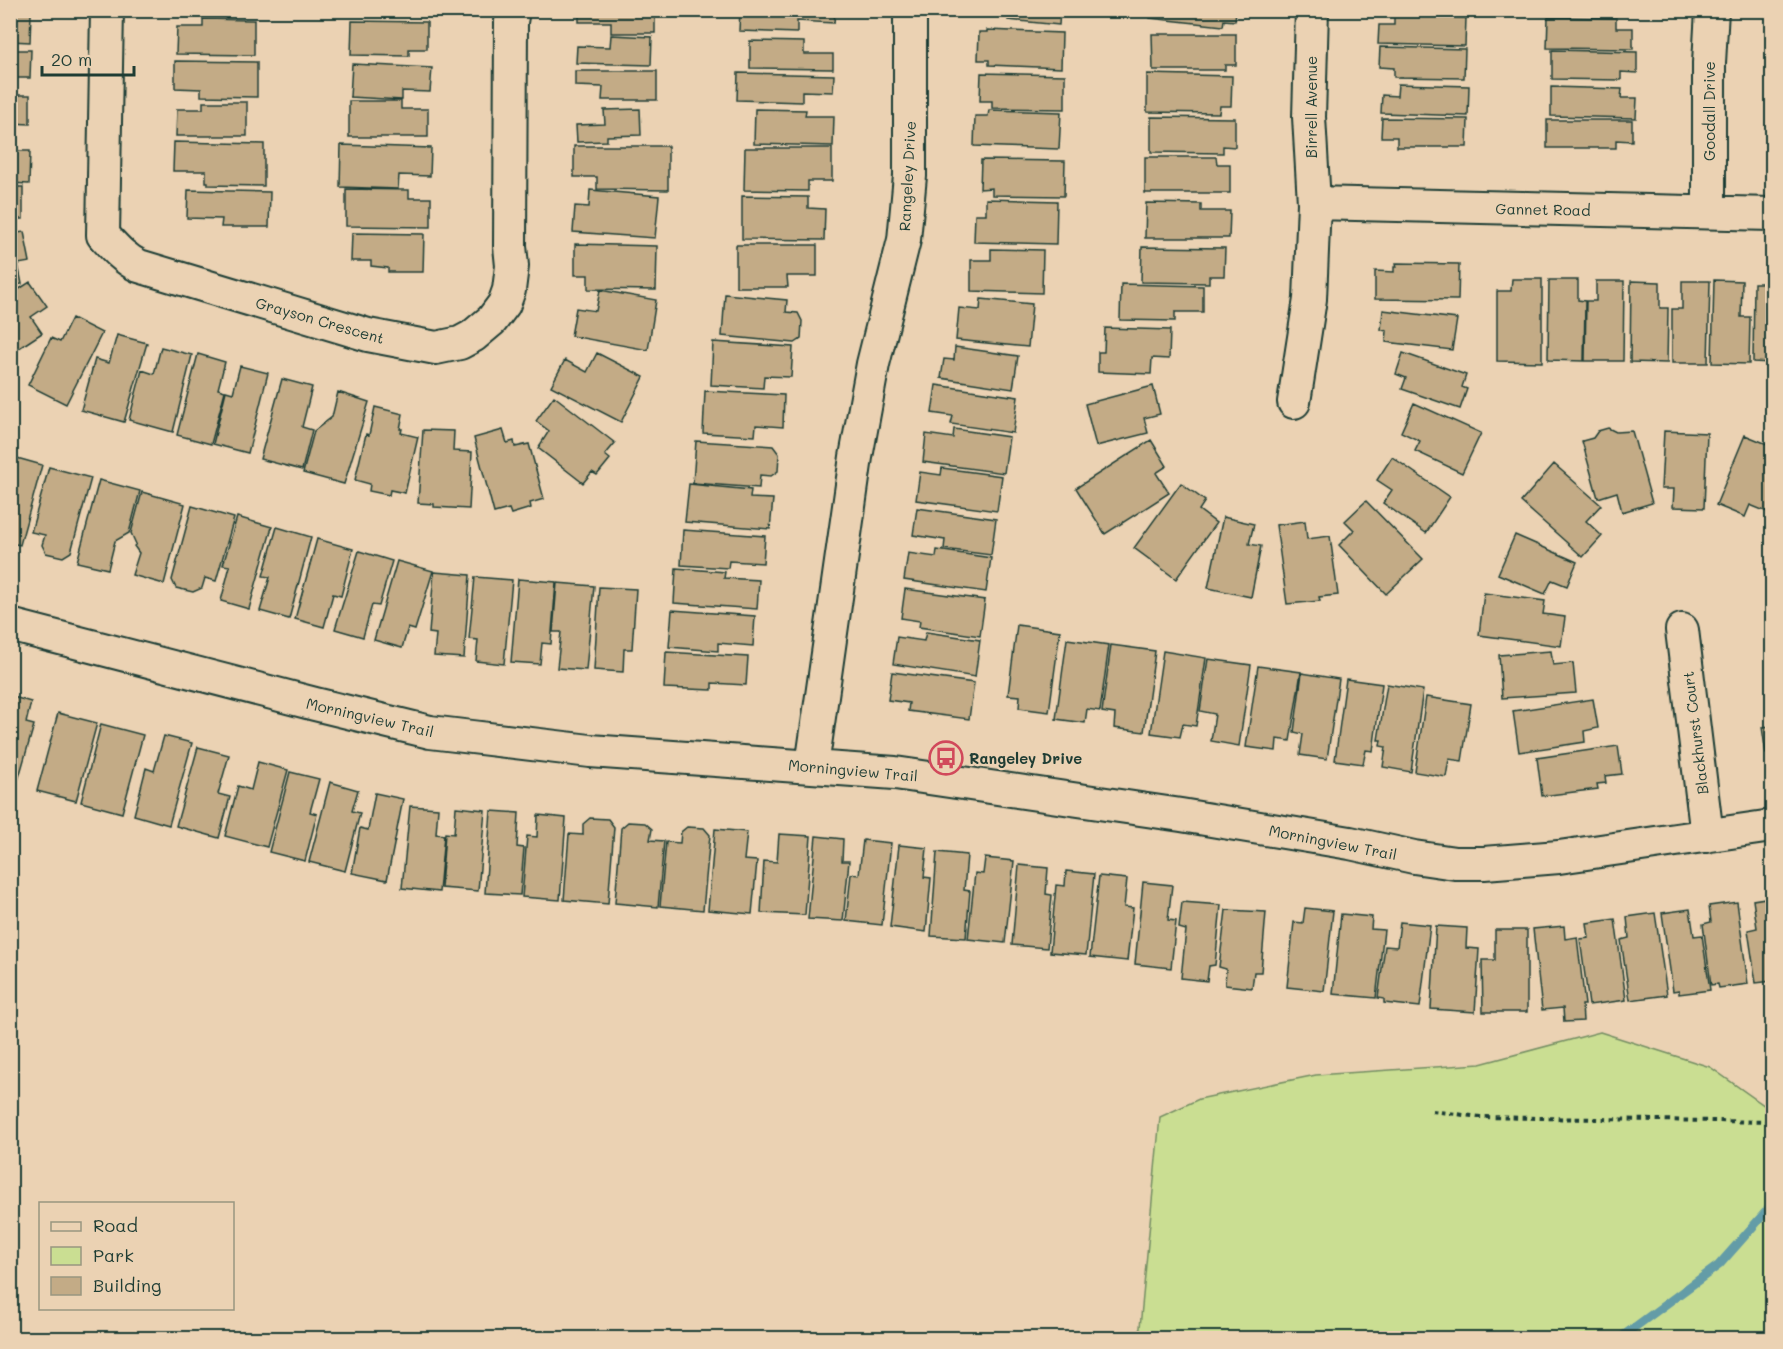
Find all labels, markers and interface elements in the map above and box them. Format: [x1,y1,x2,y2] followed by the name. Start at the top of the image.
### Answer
[42,39,134,77] scale bar
[51,47,92,71] text: 20 m
[1301,56,1321,158] street label: Birrell Avenue
[1699,61,1719,161] street label: Goodall Drive
[894,120,920,232] street label: Rangeley Drive
[1495,198,1591,220] street label: Gannet Road
[253,292,387,348] street label: Grayson Crescent
[1678,670,1712,796] street label: Blackhurst Court
[304,693,436,741] street label: Morningview Trail
[928,740,964,776] bus stop icon: Rangeley Drive
[969,748,1082,768] place label: Rangeley Drive
[787,754,919,786] street label: Morningview Trail
[1267,820,1399,864] street label: Morningview Trail
[39,1202,234,1310] legend
[93,1213,138,1237] text: Road
[93,1243,134,1267] text: Park
[93,1273,161,1297] text: Building

